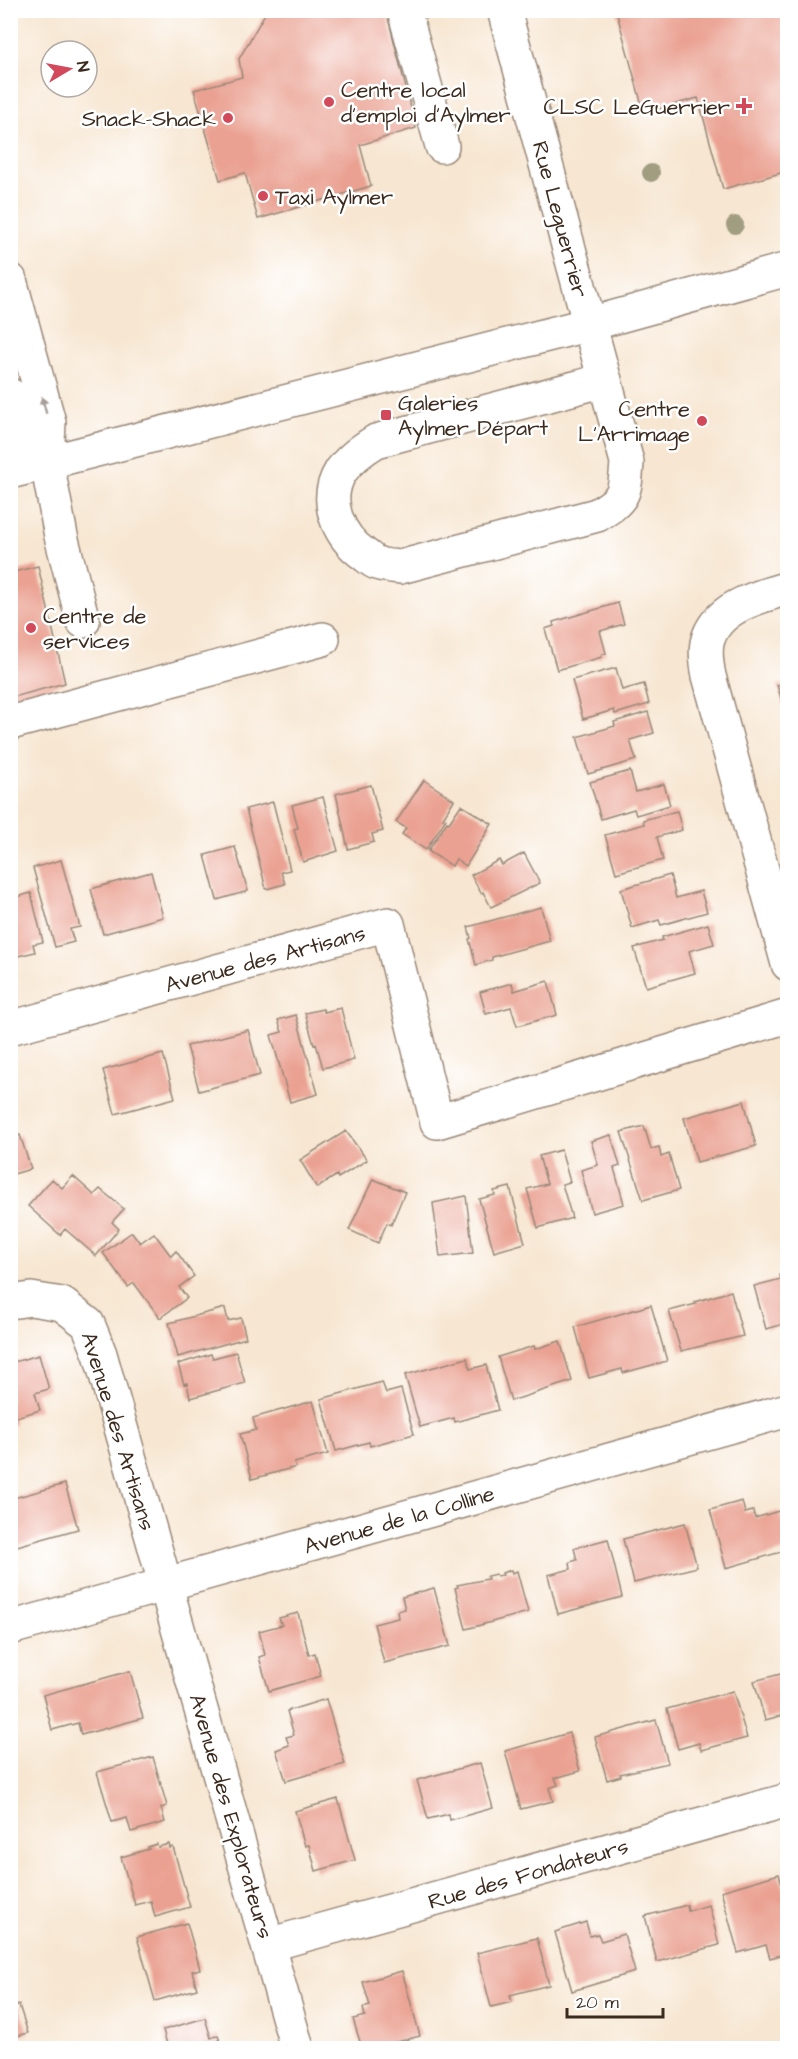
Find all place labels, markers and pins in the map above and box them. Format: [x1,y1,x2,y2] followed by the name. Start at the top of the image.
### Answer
[341,75,511,132] place label: Centre local d'emploi d'Aylmer
[544,92,730,123] place label: CLSC LeGuerrier
[322,95,336,109] marker: Centre local d'emploi d'Aylmer
[735,97,753,115] marker: CLSC LeGuerrier
[82,104,216,135] place label: Snack-Shack
[221,111,235,125] marker: Snack-Shack
[275,182,393,214] place label: Taxi Aylmer
[256,189,270,203] marker: Taxi Aylmer
[398,388,548,445] place label: Galeries Aylmer Départ
[578,394,690,451] place label: Centre L'Arrimage
[379,408,393,422] marker: Galeries Aylmer Départ
[695,414,709,428] marker: Centre L'Arrimage
[43,601,147,657] place label: Centre de services
[24,621,38,635] marker: Centre de services

